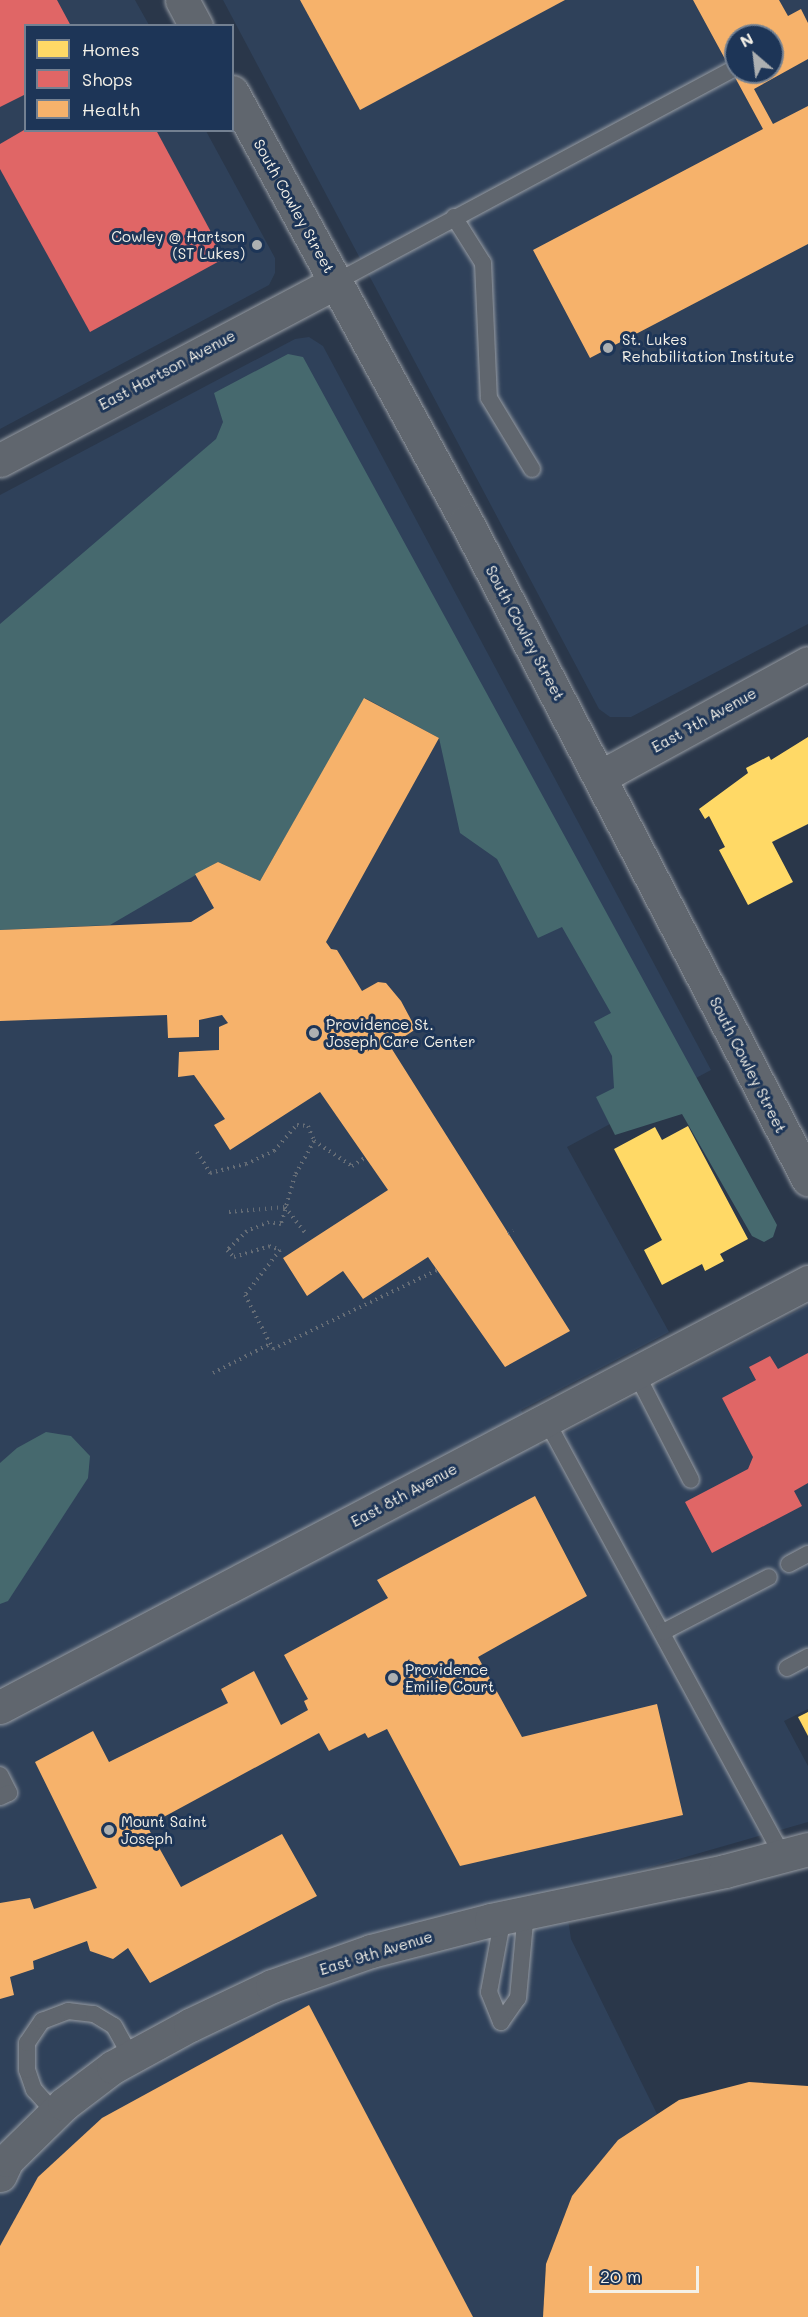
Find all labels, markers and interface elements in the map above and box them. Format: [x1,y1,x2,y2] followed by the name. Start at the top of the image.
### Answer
[24,24,234,132] legend
[724,24,784,84] north arrow
[736,27,757,52] text: N
[82,37,140,61] text: Homes
[82,67,133,91] text: Shops
[82,97,140,121] text: Health
[250,136,338,276] street label: South Cowley Street
[111,227,245,262] place label: Cowley @ Hartson (ST Lukes)
[250,238,264,252] marker: Cowley @ Hartson (ST Lukes)
[96,326,238,414] street label: East Hartson Avenue
[622,330,794,365] place label: St. Lukes Rehabilitation Institute
[599,339,617,357] marker: St. Lukes Rehabilitation Institute
[482,563,568,703] street label: South Cowley Street
[649,684,759,756] street label: East 7th Avenue
[706,994,790,1136] street label: South Cowley Street
[326,1015,476,1050] place label: Providence St. Joseph Care Center
[307,1026,321,1040] marker: Providence St. Joseph Care Center
[348,1459,460,1531] street label: East 8th Avenue
[405,1660,495,1695] place label: Providence Emilie Court
[386,1671,400,1685] marker: Providence Emilie Court
[121,1812,207,1847] place label: Mount Saint Joseph
[102,1823,116,1837] marker: Mount Saint Joseph
[317,1927,435,1979] street label: East 9th Avenue
[592,2254,702,2292] scale bar
[600,2264,641,2288] text: 20 m

